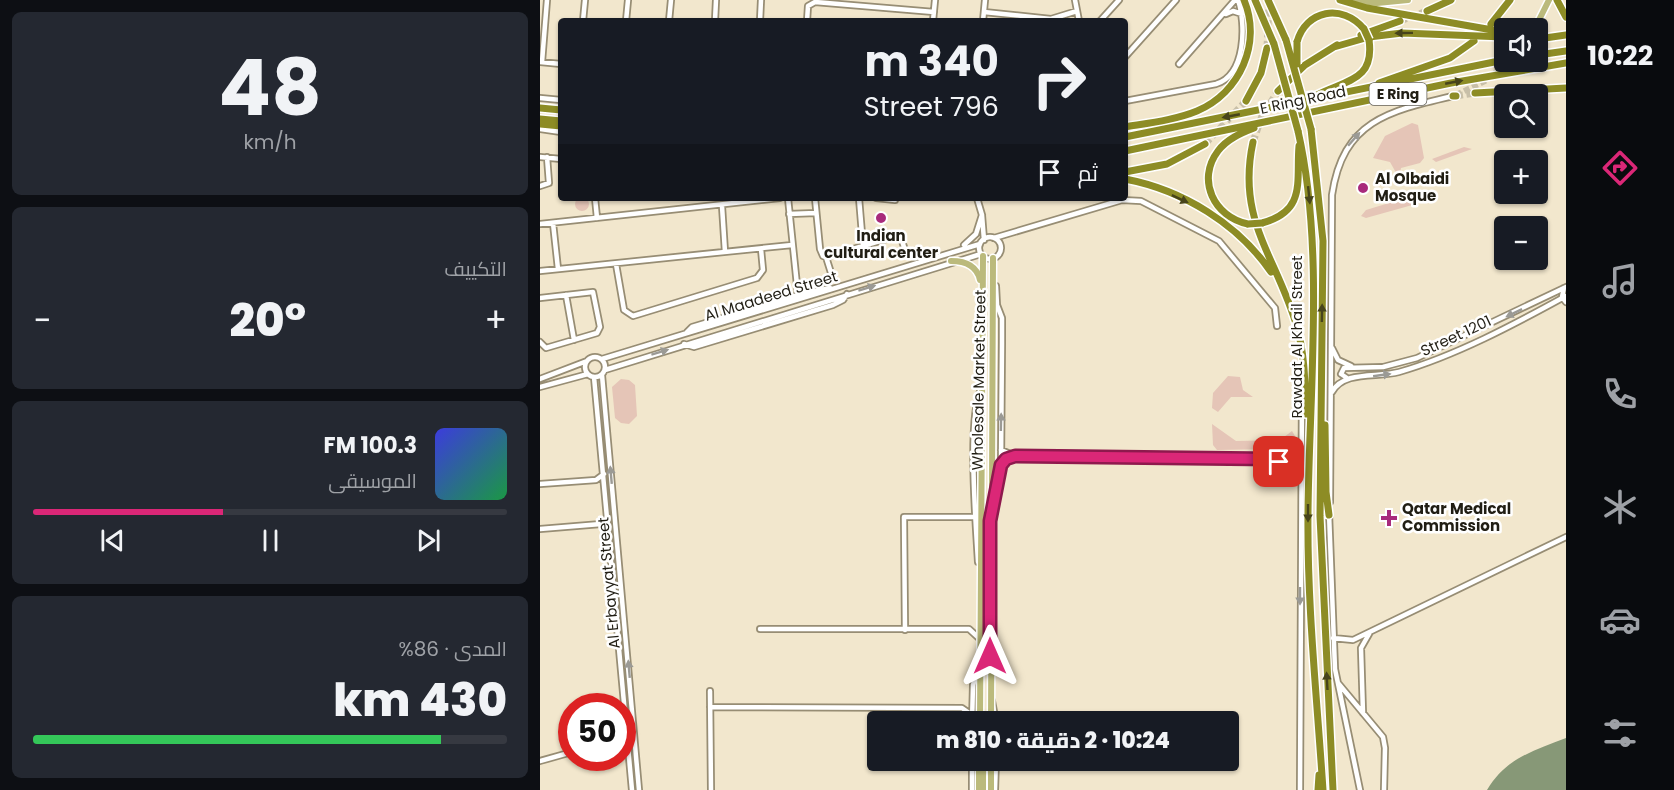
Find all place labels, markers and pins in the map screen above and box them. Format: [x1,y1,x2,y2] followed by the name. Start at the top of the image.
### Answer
[1375,168,1449,206] place label: Al Olbaidi Mosque
[1356,181,1370,195] marker: Al Olbaidi Mosque
[874,211,888,225] marker: Indian cultural center
[824,225,939,263] place label: Indian cultural center
[1253,436,1304,487] pin
[1402,498,1511,536] place label: Qatar Medical Commission
[1380,509,1398,527] marker: Qatar Medical Commission

